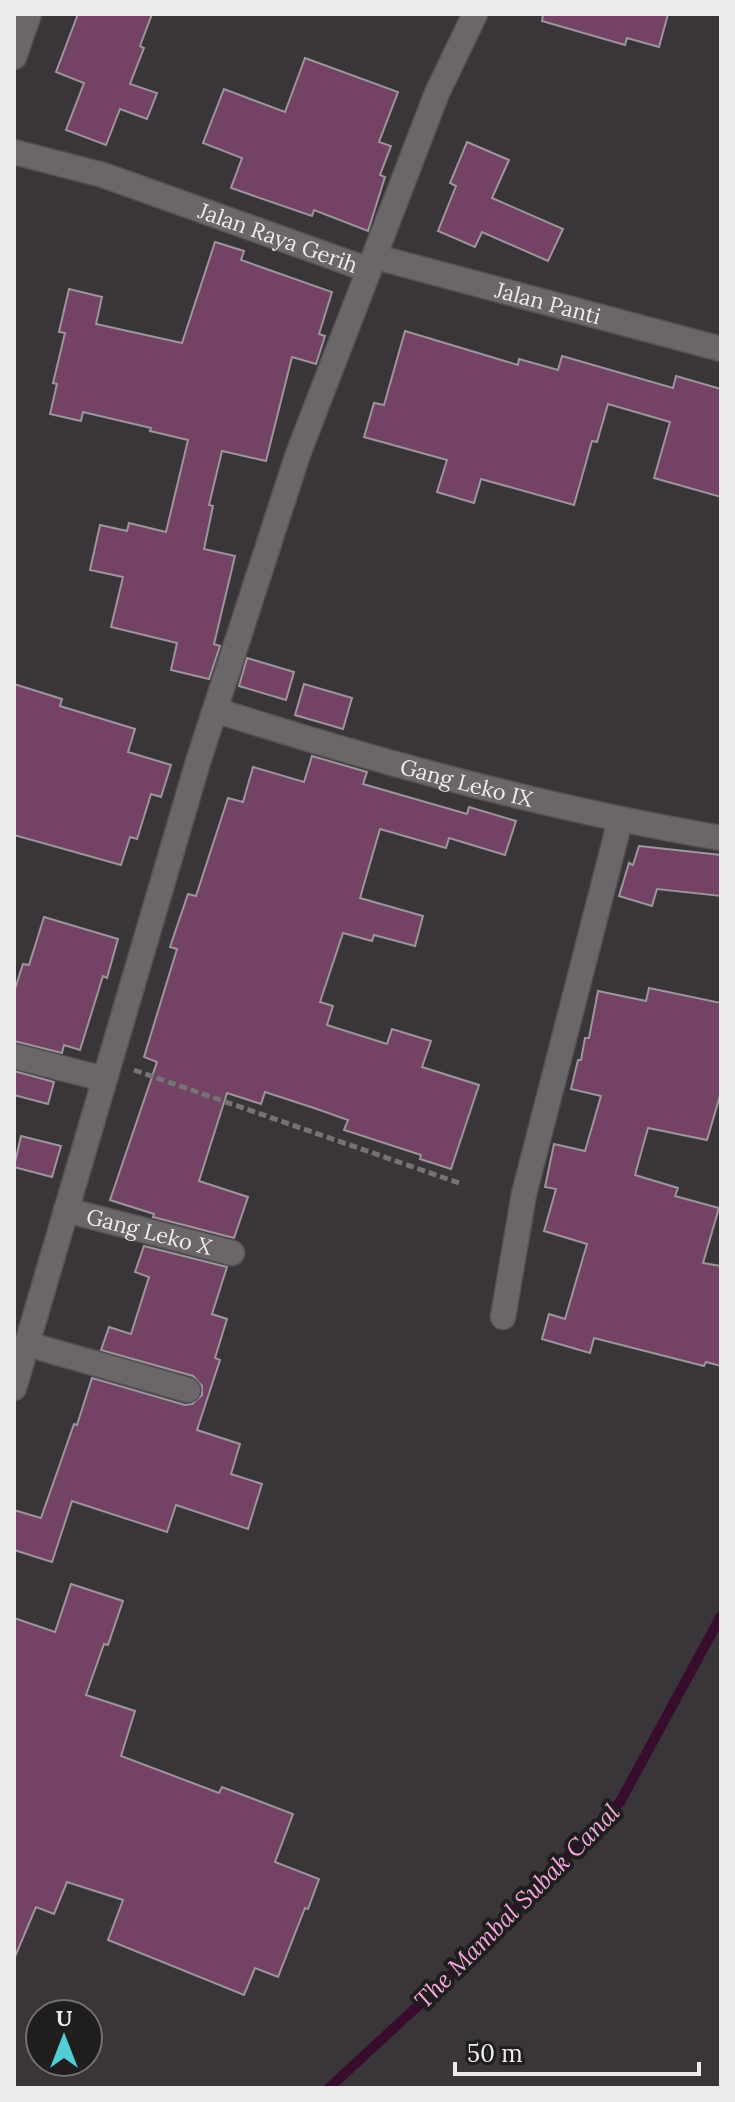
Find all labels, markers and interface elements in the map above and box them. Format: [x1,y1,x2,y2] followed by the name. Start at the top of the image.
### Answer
[194,196,362,279] street label: Jalan Raya Gerih
[491,275,604,330] street label: Jalan Panti
[397,752,537,813] street label: Gang Leko IX
[83,1202,216,1261] street label: Gang Leko X
[408,1797,626,2015] water label: The Mambal Subak Canal
[24,1998,104,2078] north arrow
[56,2004,73,2032] text: U
[455,2026,699,2076] scale bar
[467,2038,523,2069] text: 50 m

